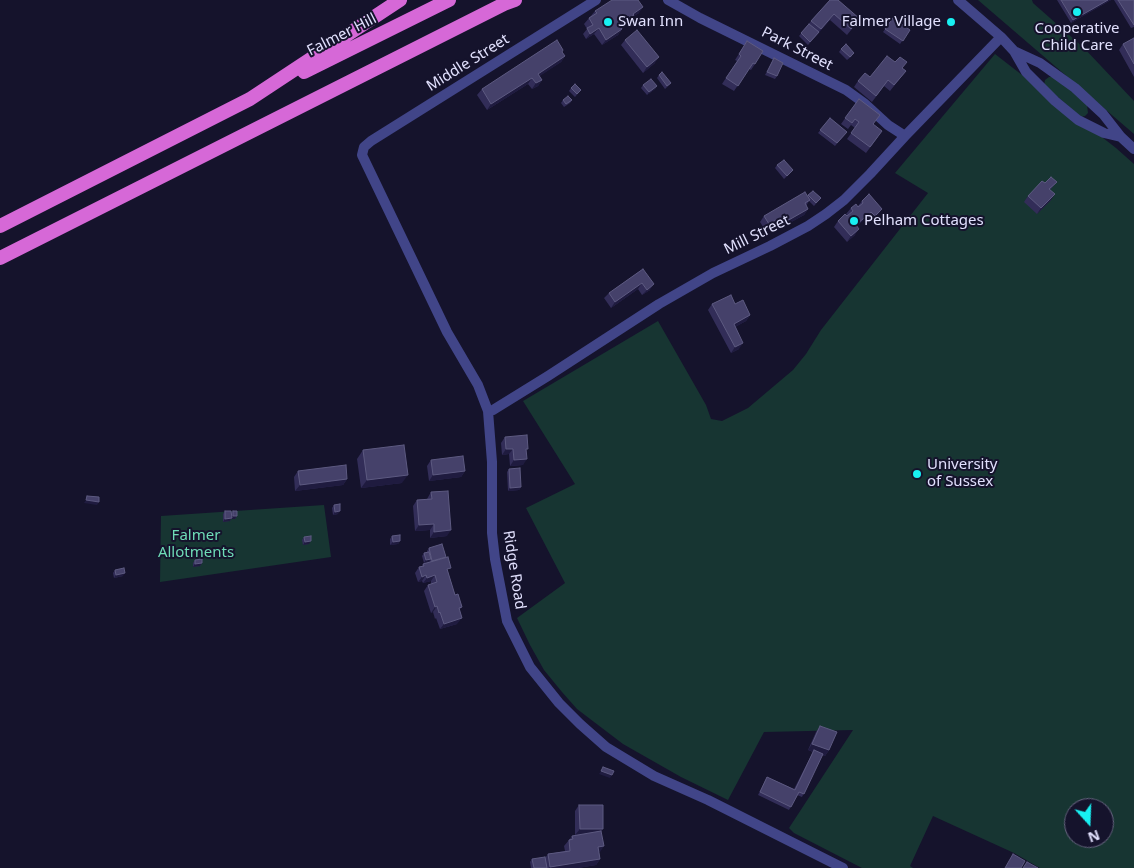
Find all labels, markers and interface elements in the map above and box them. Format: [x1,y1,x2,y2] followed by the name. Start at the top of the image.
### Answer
[1071,6,1083,18] marker: Cooperative Child Care
[304,10,380,60] street label: Falmer Hill
[618,13,683,31] place label: Swan Inn
[842,13,941,31] place label: Falmer Village
[602,16,614,28] marker: Swan Inn
[945,16,957,28] marker: Falmer Village
[1035,20,1119,55] place label: Cooperative Child Care
[758,23,836,75] street label: Park Street
[423,30,513,96] street label: Middle Street
[721,211,793,259] street label: Mill Street
[864,212,984,230] place label: Pelham Cottages
[848,215,860,227] marker: Pelham Cottages
[927,456,997,491] place label: University of Sussex
[911,468,923,480] marker: University of Sussex
[158,527,234,562] park label: Falmer Allotments
[499,529,529,611] street label: Ridge Road
[1064,798,1114,848] north arrow
[1085,826,1103,847] text: N

